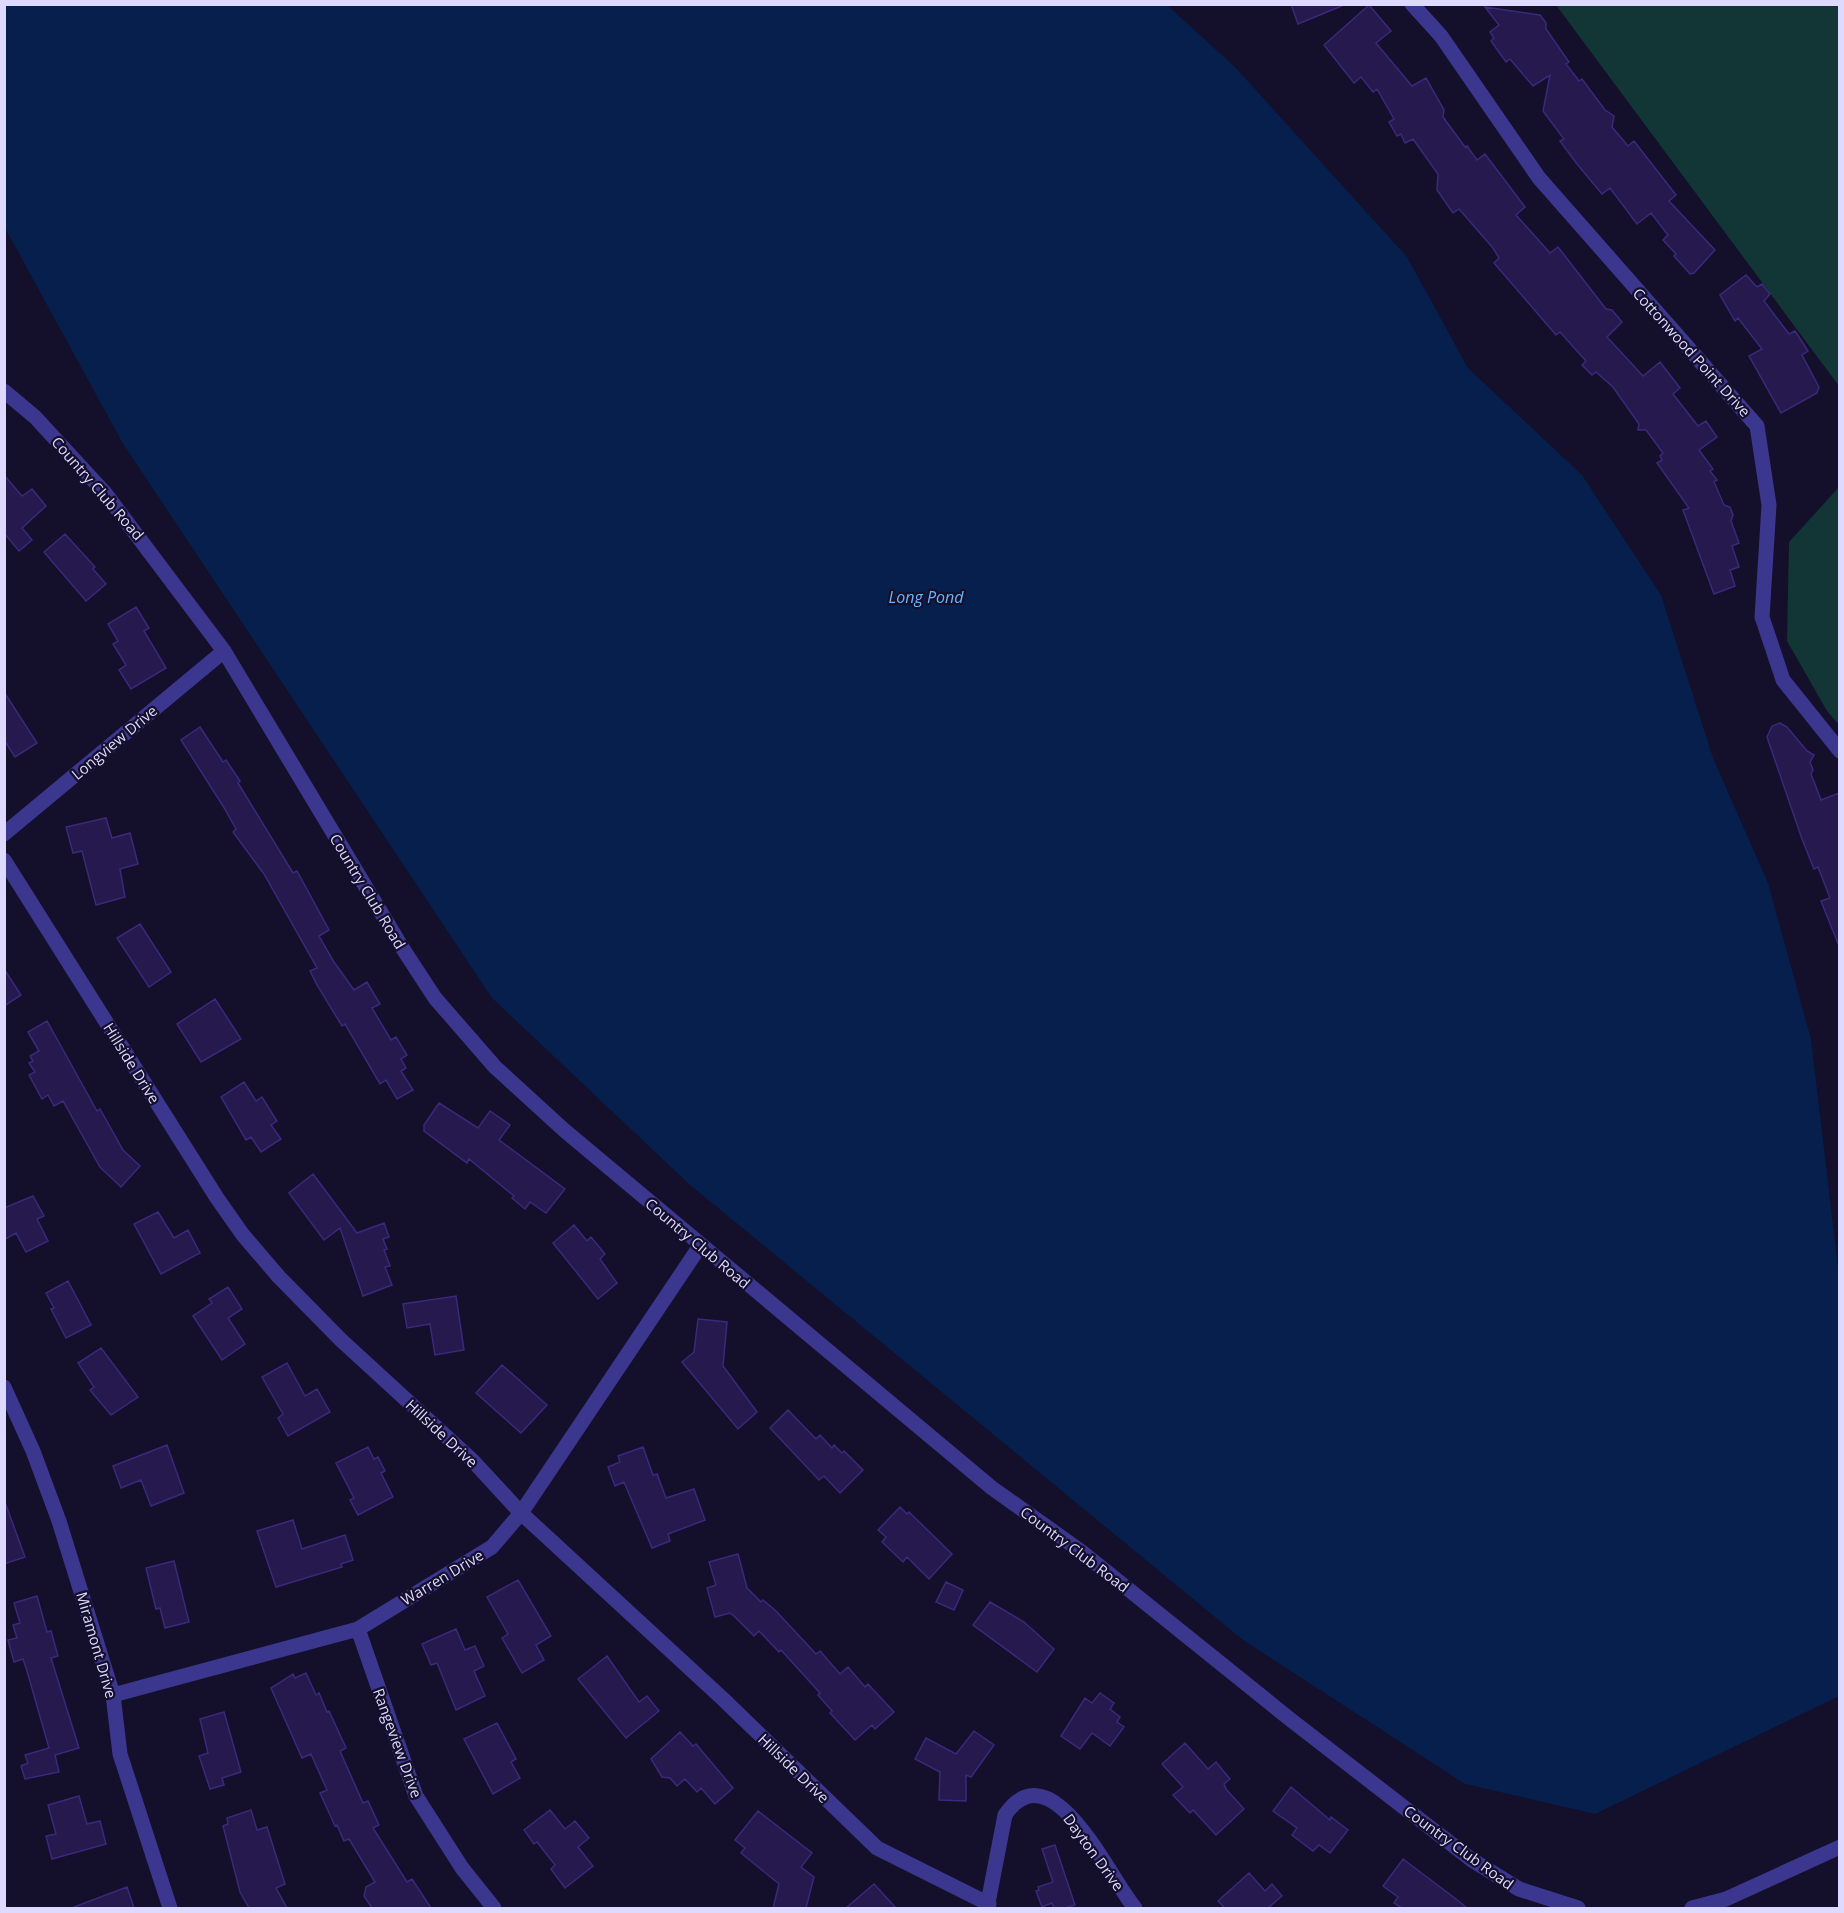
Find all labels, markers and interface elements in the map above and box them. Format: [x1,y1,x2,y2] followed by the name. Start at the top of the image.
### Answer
[1629,283,1755,421] street label: Cottonwood Point Drive
[47,432,149,544] street label: Country Club Road
[889,586,964,608] water label: Long Pond
[67,700,161,784] street label: Longview Drive
[326,830,410,952] street label: Country Club Road
[99,1019,165,1107] street label: Hillside Drive
[641,1193,755,1293] street label: Country Club Road
[402,1394,482,1472] street label: Hillside Drive
[1017,1502,1133,1596] street label: Country Club Road
[397,1545,487,1609] street label: Warren Drive
[72,1589,122,1701] street label: Miramont Drive
[369,1685,427,1801] street label: Rangeview Drive
[754,1729,834,1807] street label: Hillside Drive
[1400,1800,1518,1894] street label: Country Club Road
[1059,1809,1129,1895] street label: Dayton Drive

